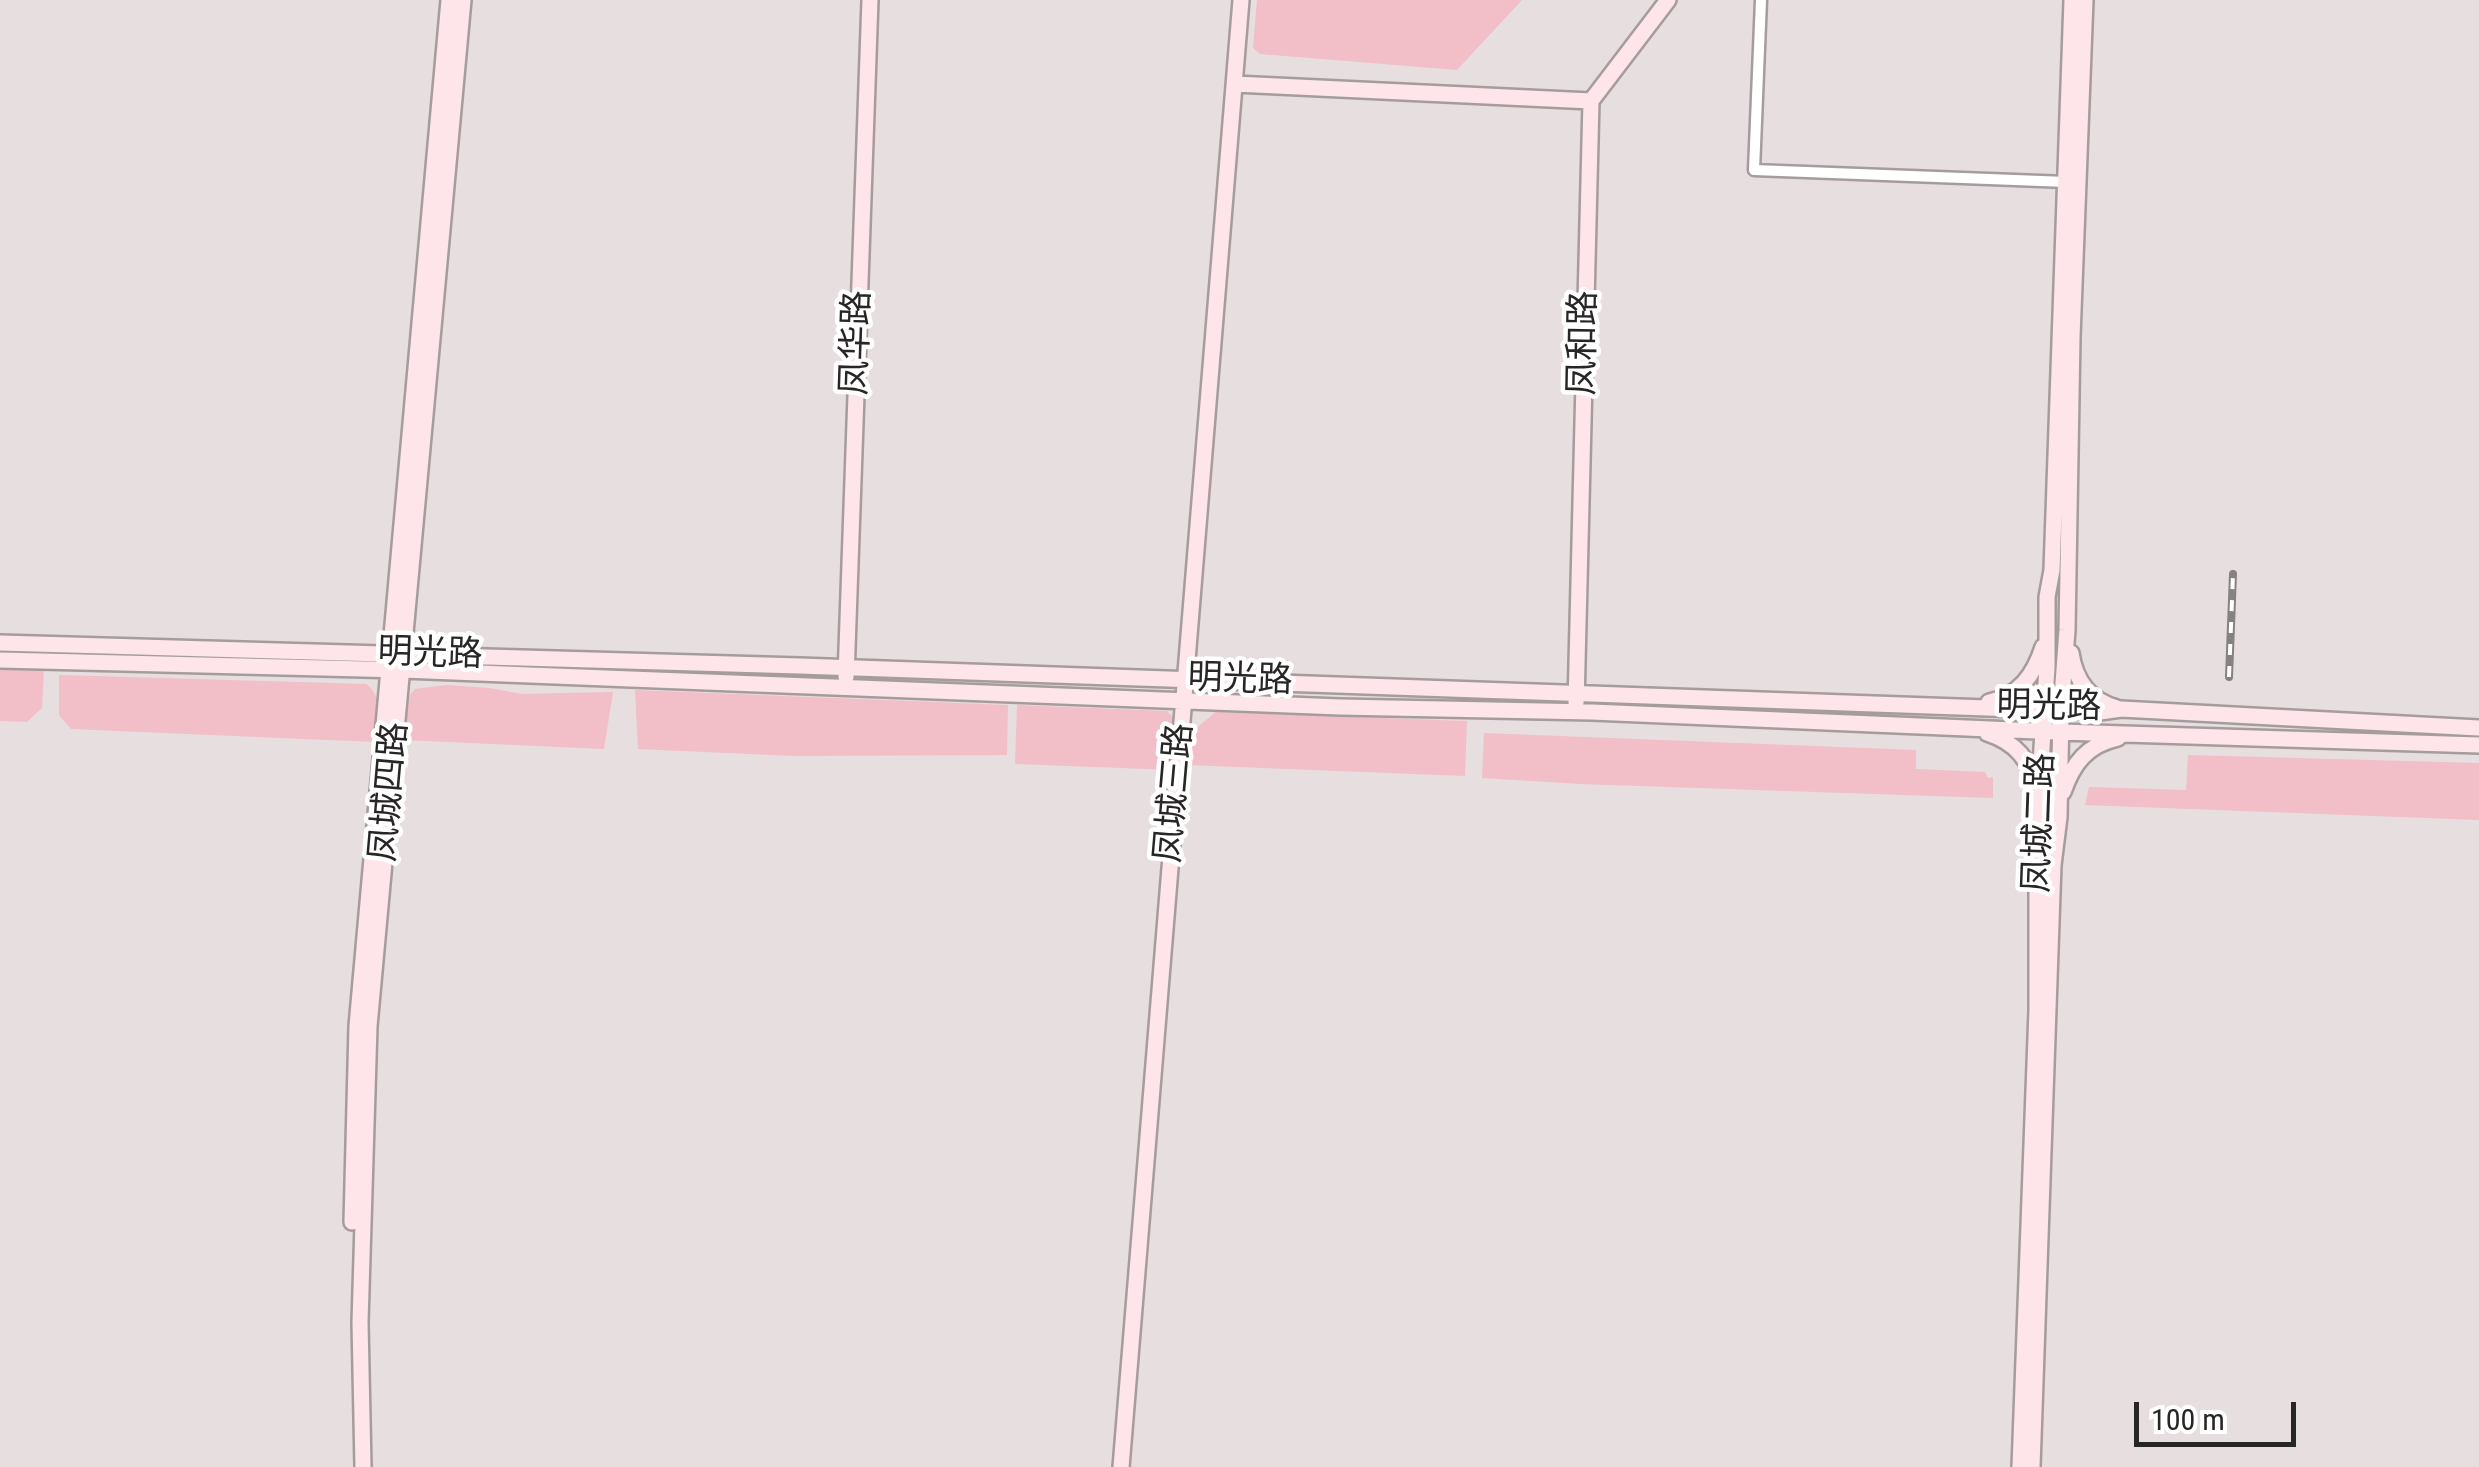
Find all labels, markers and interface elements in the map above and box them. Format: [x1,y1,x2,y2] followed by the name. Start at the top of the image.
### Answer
[835,290,881,396] street label: 凤华路
[1563,290,1607,396] street label: 凤和路
[377,632,483,678] street label: 明光路
[1187,658,1293,704] street label: 明光路
[1996,686,2102,730] street label: 明光路
[364,720,418,864] street label: 凤城四路
[1149,721,1203,865] street label: 凤城三路
[2018,752,2064,894] street label: 凤城二路
[2139,1382,2302,1444] scale bar
[2151,1402,2225,1437] text: 100 m

